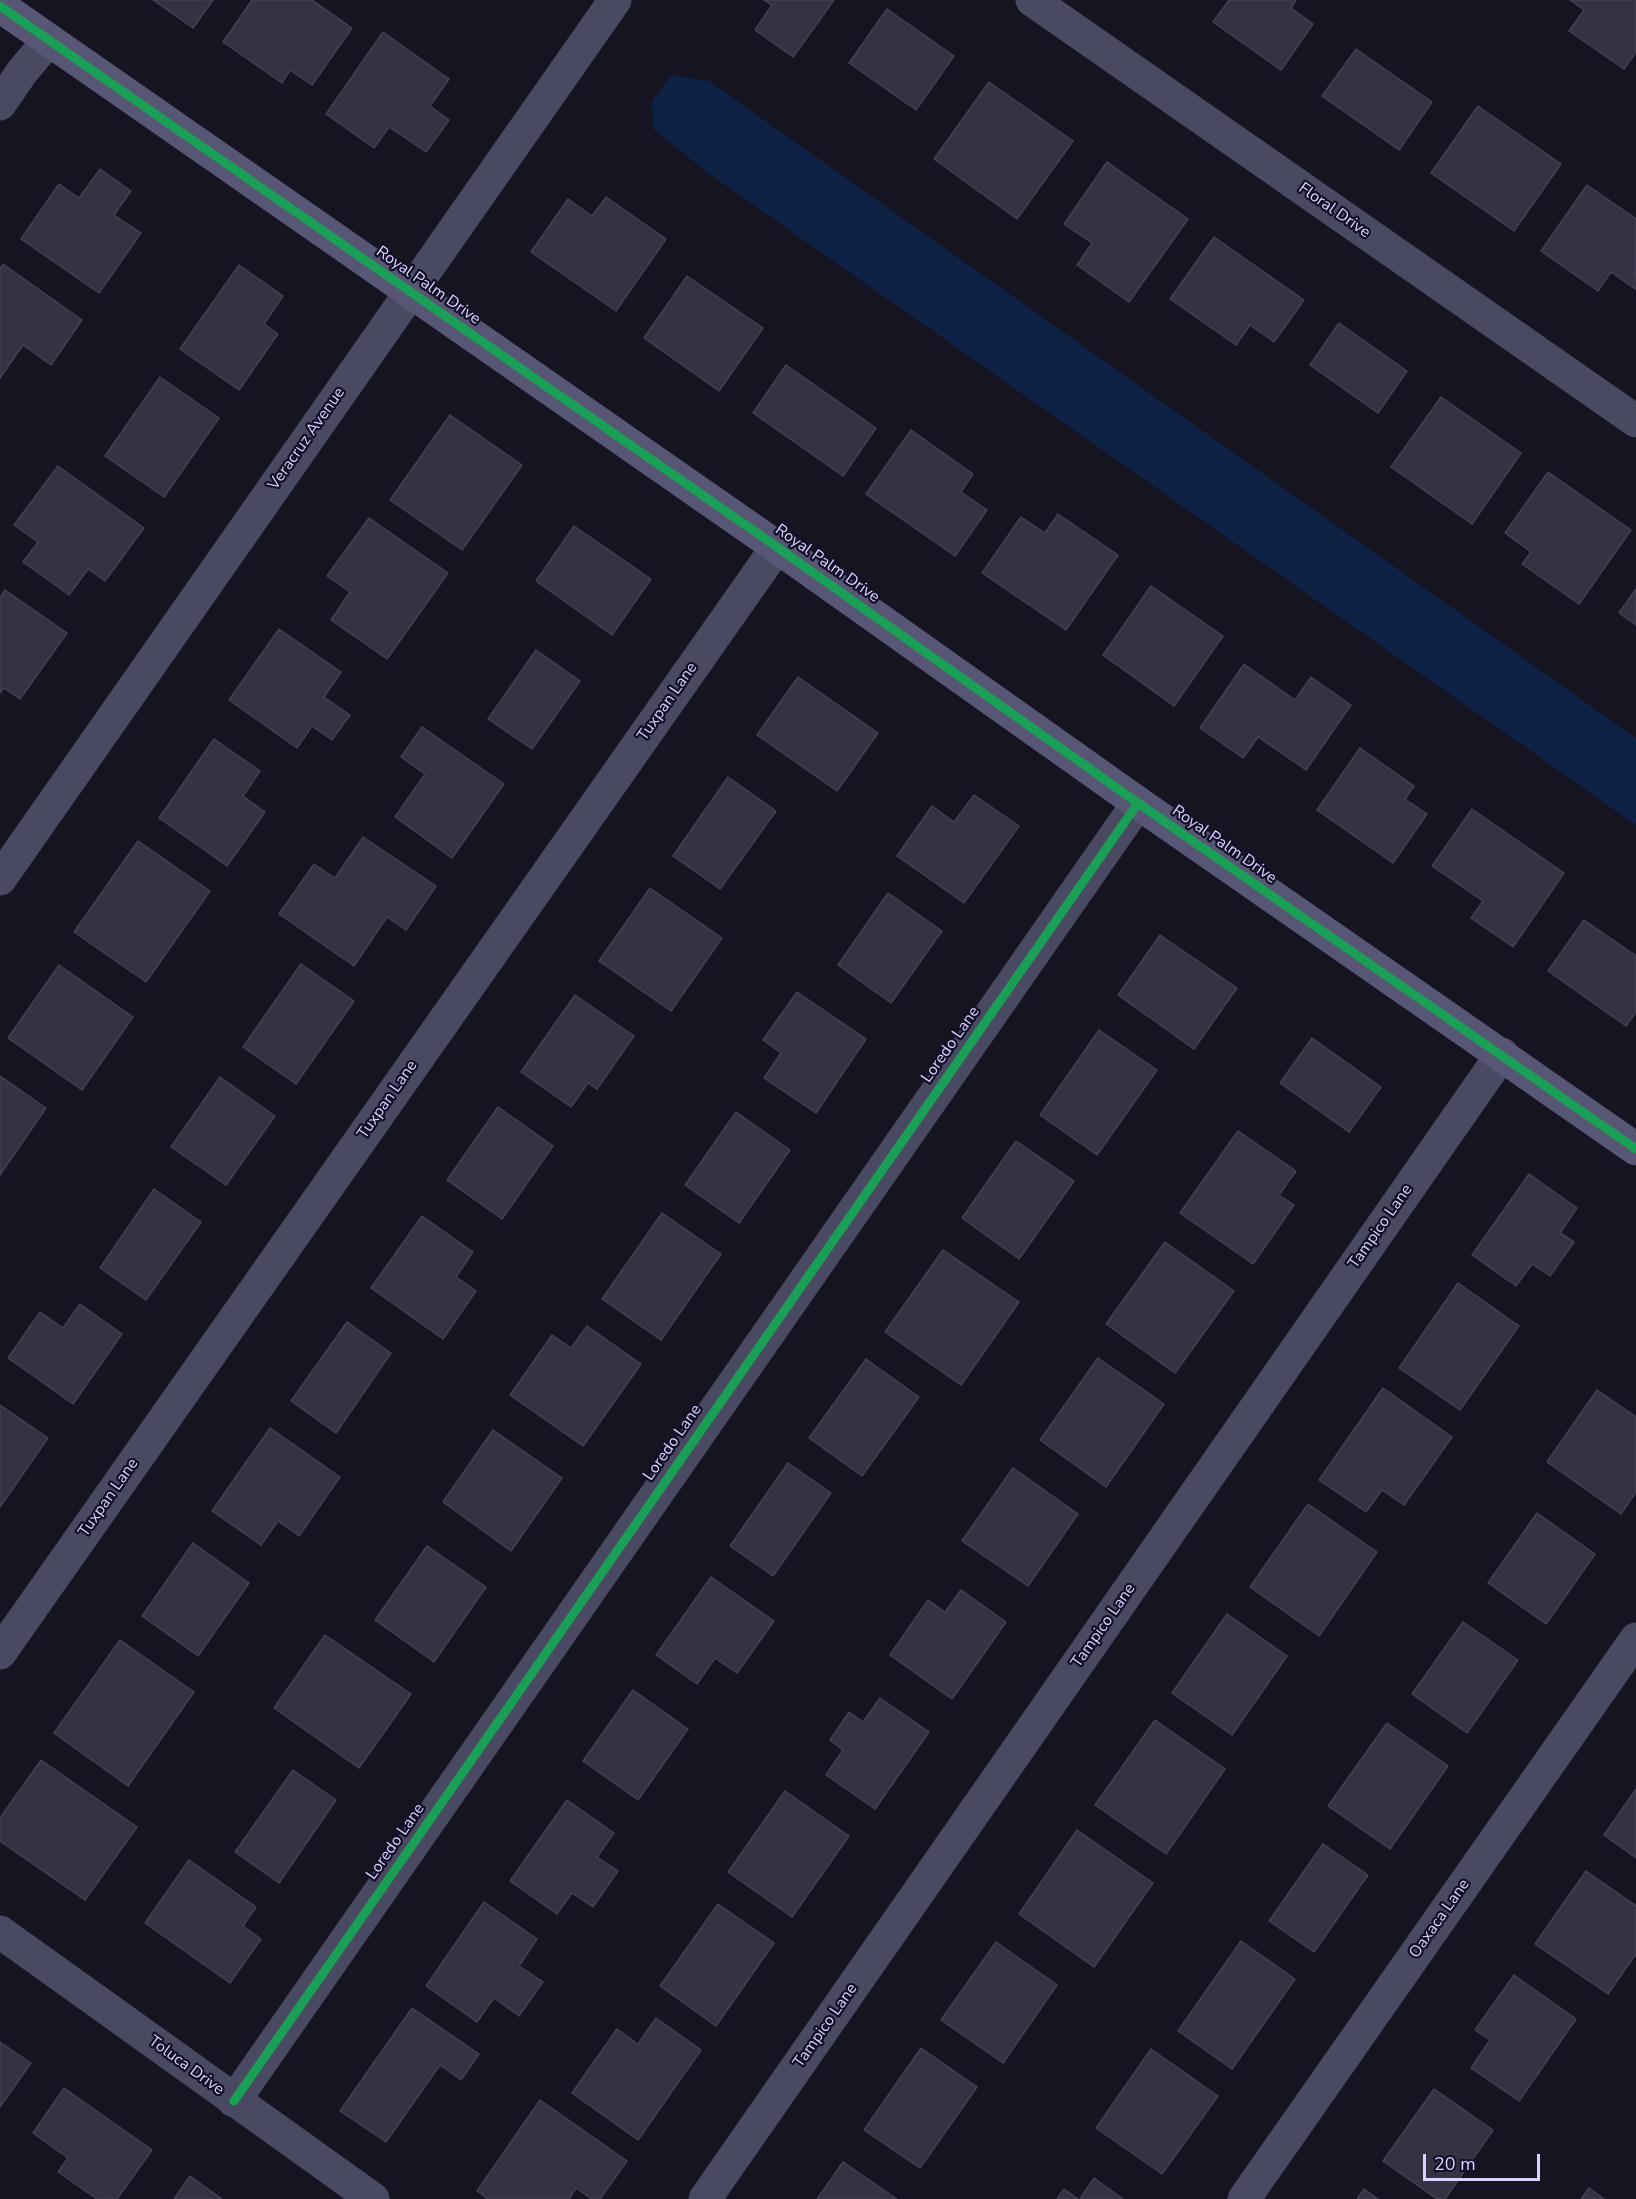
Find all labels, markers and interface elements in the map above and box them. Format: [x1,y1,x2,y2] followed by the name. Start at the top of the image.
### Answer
[1294,179,1374,243] street label: Floral Drive
[372,243,484,329] street label: Royal Palm Drive
[264,384,350,494] street label: Veracruz Avenue
[771,521,883,607] street label: Royal Palm Drive
[634,659,702,745] street label: Tuxpan Lane
[1168,802,1280,888] street label: Royal Palm Drive
[918,1003,984,1087] street label: Loredo Lane
[354,1057,422,1143] street label: Tuxpan Lane
[1345,1181,1417,1273] street label: Tampico Lane
[640,1401,706,1485] street label: Loredo Lane
[75,1455,143,1541] street label: Tuxpan Lane
[1068,1580,1140,1672] street label: Tampico Lane
[363,1800,429,1884] street label: Loredo Lane
[1406,1876,1474,1962] street label: Oaxaca Lane
[790,1980,862,2072] street label: Tampico Lane
[144,2032,228,2100] street label: Toluca Drive
[1426,2142,1543,2180] scale bar
[1434,2152,1476,2176] text: 20 m

